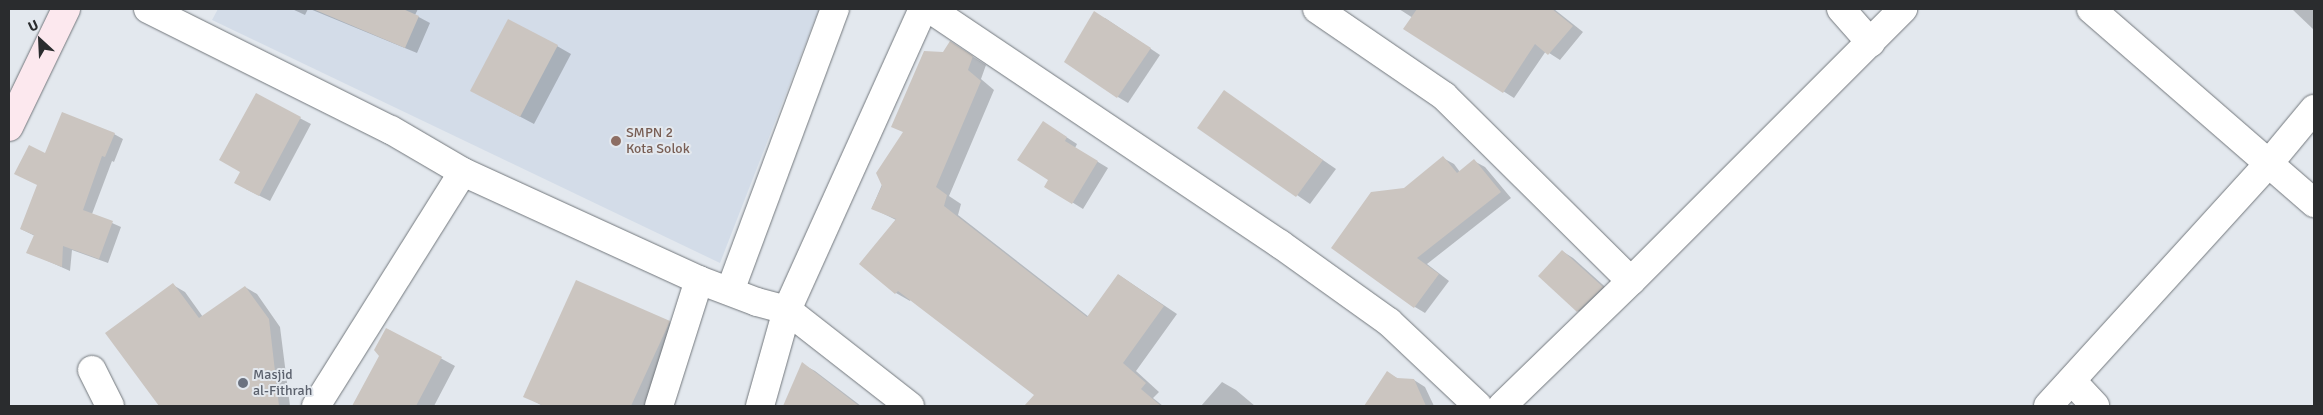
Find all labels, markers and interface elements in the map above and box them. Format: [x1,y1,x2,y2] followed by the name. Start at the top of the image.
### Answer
[15,15,65,65] north arrow
[26,16,41,36] text: U
[626,125,690,158] place label: SMPN 2 Kota Solok
[610,135,622,147] marker: SMPN 2 Kota Solok
[253,367,312,400] place label: Masjid al-Fithrah
[237,377,249,389] marker: Masjid al-Fithrah

